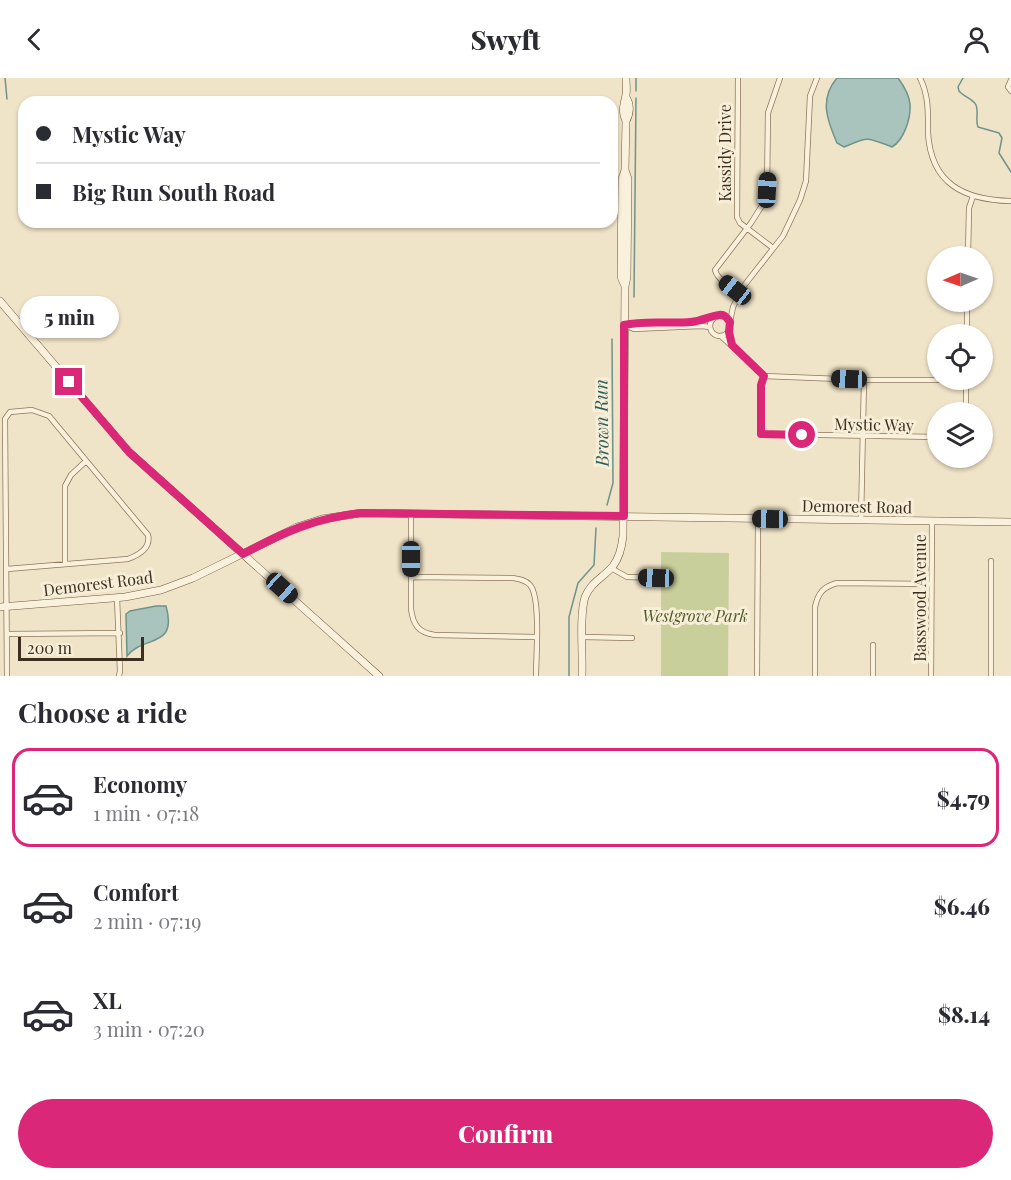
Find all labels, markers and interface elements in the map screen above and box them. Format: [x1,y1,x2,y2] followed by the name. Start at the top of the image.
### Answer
[470,21,541,57] text: Swyft
[18,23,51,56] icon: back
[960,23,993,56] icon: person
[714,104,735,202] street label: Kassidy Drive
[72,119,186,149] text: Mystic Way
[757,172,777,208] car
[72,177,275,207] text: Big Run South Road
[927,246,993,312] north arrow
[927,246,993,468] map controls
[715,272,755,308] car
[20,295,118,337] callout: 5 min
[44,303,95,330] text: 5 min
[927,324,993,390] button: locate
[55,368,82,395] route end
[831,369,867,389] car
[588,379,614,468] water label: Brown Run
[927,402,993,468] button: layers
[834,413,914,435] street label: Mystic Way
[788,421,815,448] route start
[802,495,912,517] street label: Demorest Road
[752,510,788,528] car
[909,534,930,662] street label: Basswood Avenue
[402,541,420,577] car
[42,566,154,600] street label: Demorest Road
[638,568,674,588] car
[263,569,301,607] car
[642,605,748,626] park label: Westgrove Park
[18,634,144,662] scale bar
[27,637,72,658] text: 200 m
[18,694,187,730] text: Choose a ride
[93,769,187,799] text: Economy
[21,771,75,825] icon: car
[937,783,990,813] text: $4.79
[93,799,199,826] text: 1 min · 07:18
[93,877,179,907] text: Comfort
[21,879,75,933] icon: car
[934,891,990,921] text: $6.46
[93,907,201,934] text: 2 min · 07:19
[93,985,122,1015] text: XL
[21,987,75,1041] icon: car
[938,999,990,1029] text: $8.14
[93,1015,205,1042] text: 3 min · 07:20
[18,1099,993,1168] button: Confirm

